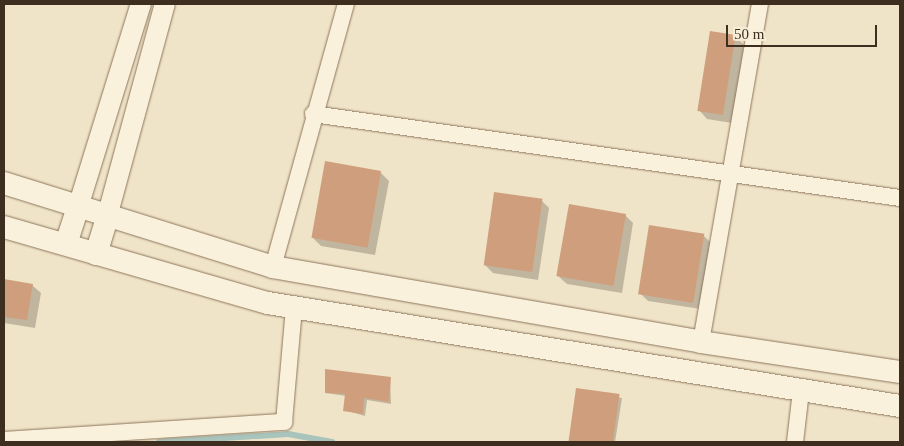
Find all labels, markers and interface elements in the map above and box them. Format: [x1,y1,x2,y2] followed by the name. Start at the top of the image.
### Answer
[729,15,880,47] scale bar
[734,26,764,42] text: 50 m

